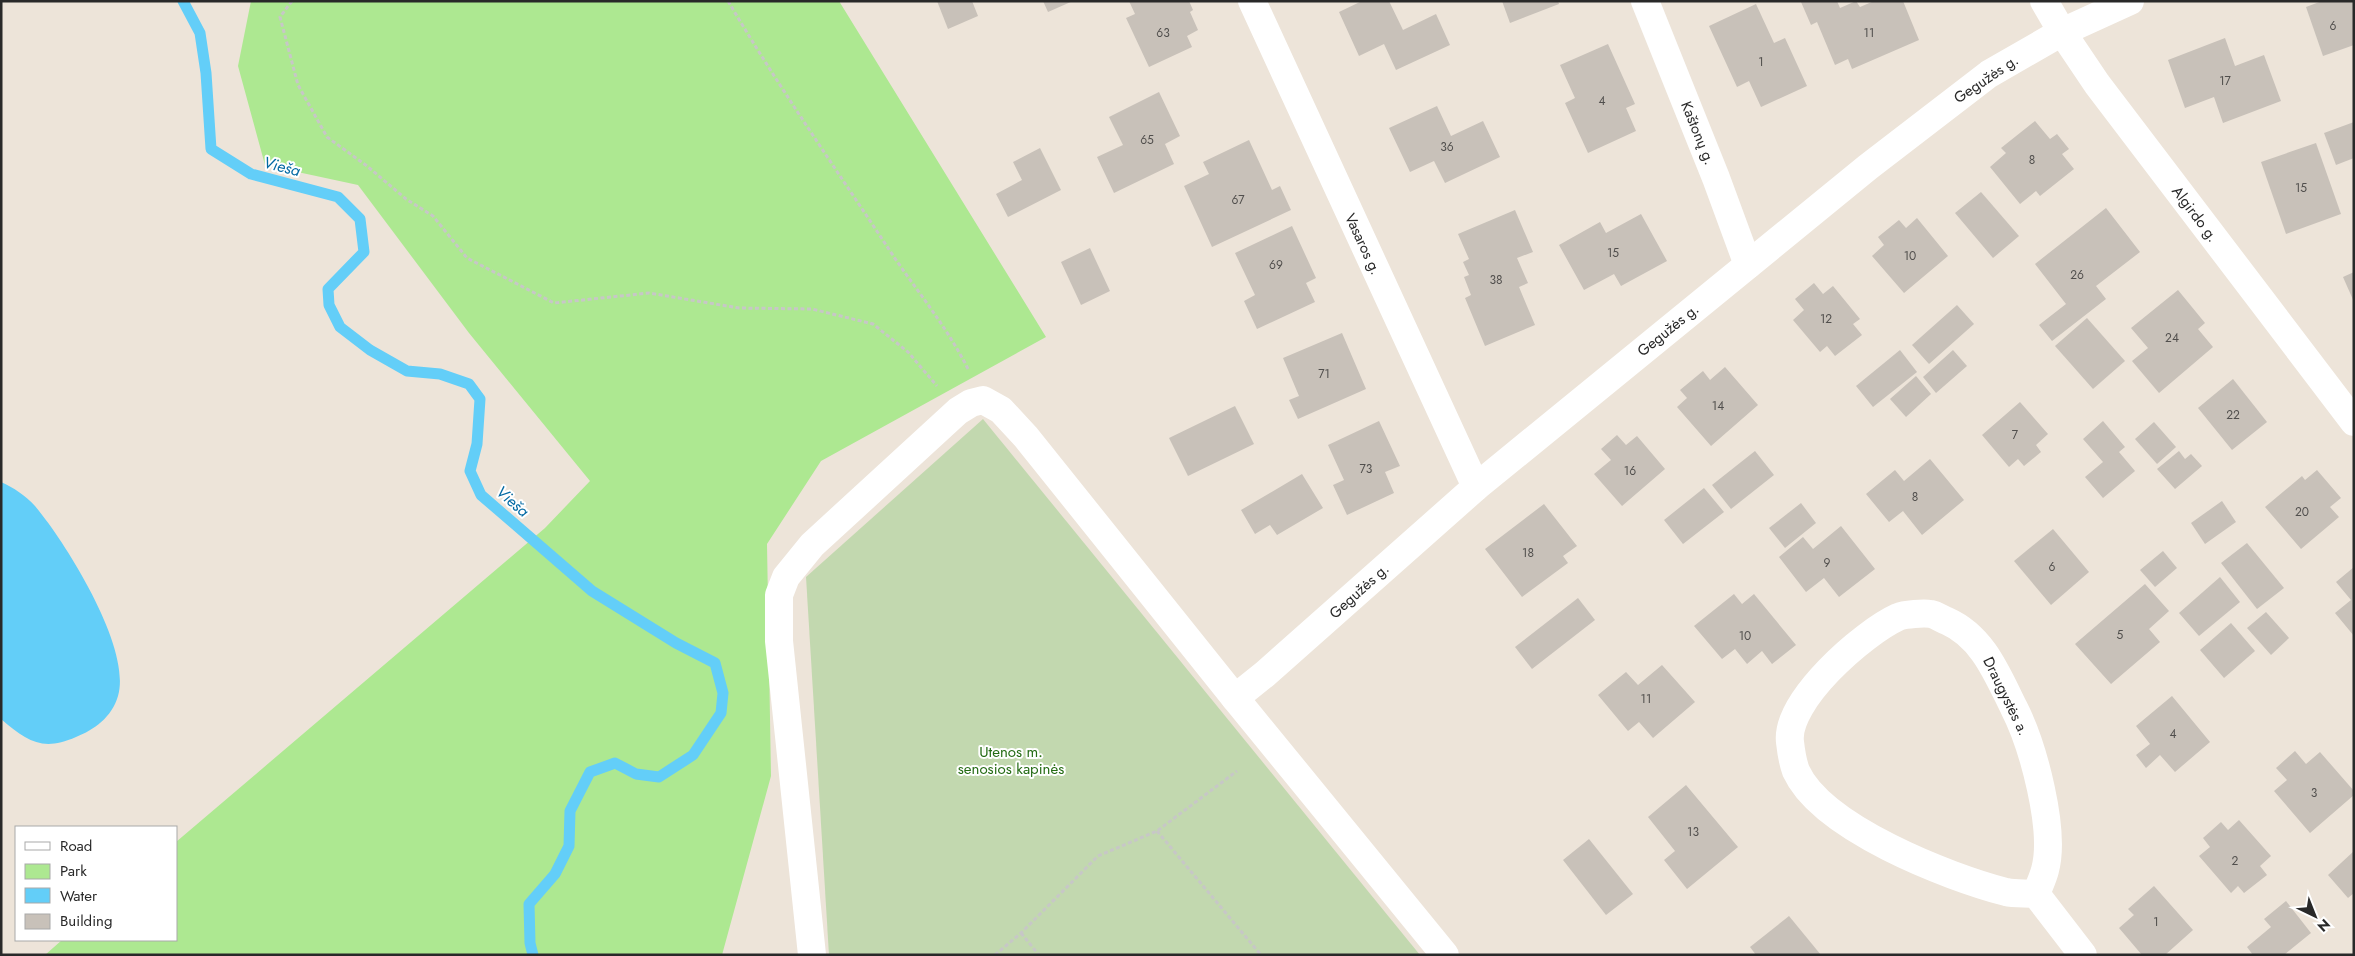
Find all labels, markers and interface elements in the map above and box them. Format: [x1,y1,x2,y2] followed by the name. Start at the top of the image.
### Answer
[2330,17,2337,35] house number: 6
[1156,24,1170,42] house number: 63
[1864,24,1874,42] house number: 11
[1949,49,2023,109] street label: Gegužės g.
[1758,53,1764,71] house number: 1
[2219,72,2232,90] house number: 17
[1599,92,1606,110] house number: 4
[1675,98,1721,168] street label: Kaštonų g.
[1140,131,1154,149] house number: 65
[1440,138,1454,156] house number: 36
[261,151,303,182] water label: Vieša
[2029,151,2035,169] house number: 8
[2295,179,2307,197] house number: 15
[2167,181,2223,247] street label: Algirdo g.
[1231,191,1245,209] house number: 67
[1339,210,1387,278] street label: Vasaros g.
[1607,244,1619,262] house number: 15
[1904,247,1916,265] house number: 10
[1269,256,1283,274] house number: 69
[2070,266,2084,284] house number: 26
[1489,271,1503,289] house number: 38
[1632,298,1704,362] street label: Gegužės g.
[1820,310,1832,328] house number: 12
[2165,329,2179,347] house number: 24
[1318,365,1330,383] house number: 71
[1712,397,1724,415] house number: 14
[2226,406,2240,424] house number: 22
[2012,426,2019,444] house number: 7
[1360,460,1373,478] house number: 73
[1624,462,1636,480] house number: 16
[491,480,534,522] water label: Vieša
[1912,488,1918,506] house number: 8
[2295,503,2309,521] house number: 20
[1522,544,1534,562] house number: 18
[1824,554,1831,572] house number: 9
[1324,558,1394,624] street label: Gegužės g.
[2049,558,2056,576] house number: 6
[2117,626,2124,644] house number: 5
[1739,627,1751,645] house number: 10
[1977,653,2035,739] street label: Draugystės a.
[1641,690,1651,708] house number: 11
[2170,725,2177,743] house number: 4
[958,741,1064,780] park label: Utenos m. senosios kapinės
[2311,784,2318,802] house number: 3
[1687,823,1699,841] house number: 13
[15,826,178,941] legend
[60,835,92,857] text: Road
[2232,852,2239,870] house number: 2
[60,860,87,882] text: Park
[60,885,98,907] text: Water
[2290,891,2340,941] north arrow
[60,910,112,932] text: Building
[2153,913,2159,931] house number: 1
[2313,914,2335,937] text: N

